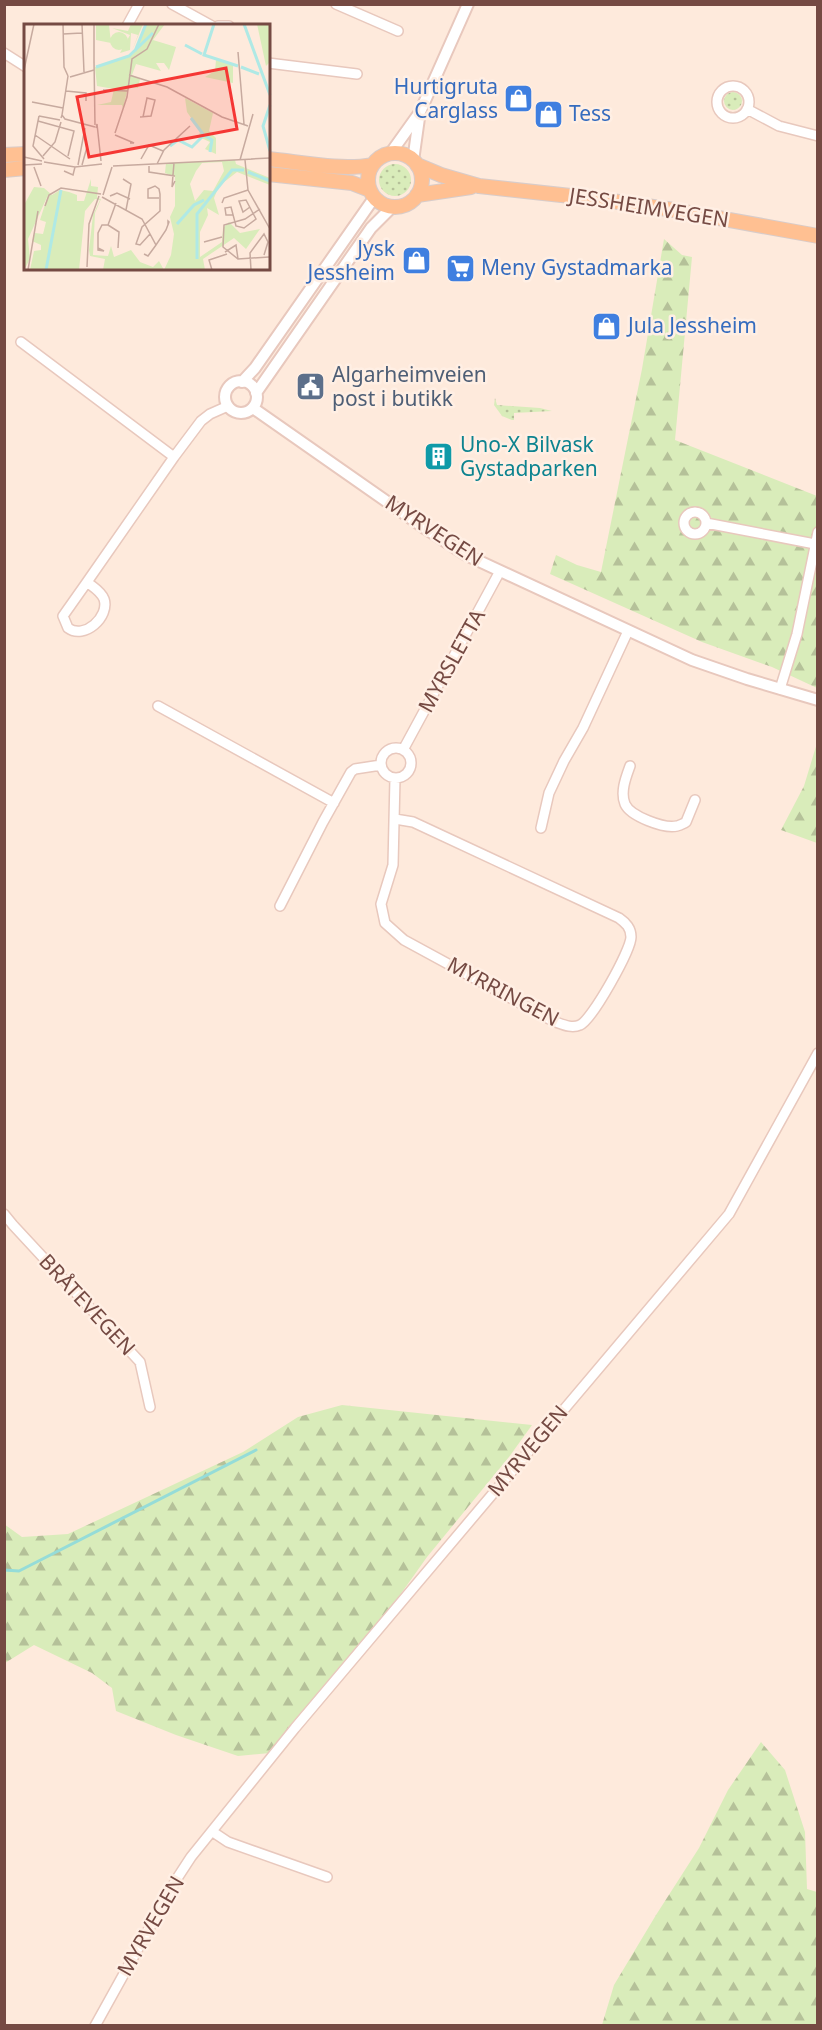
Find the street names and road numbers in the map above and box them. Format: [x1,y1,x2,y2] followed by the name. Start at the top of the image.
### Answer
[565,180,731,233] street label: JESSHEIMVEGEN
[380,488,489,572] street label: MYRVEGEN
[411,603,491,717] street label: MYRSLETTA
[443,950,564,1032] street label: MYRRINGEN
[33,1248,142,1361] street label: BRÅTEVEGEN
[481,1399,574,1502] street label: MYRVEGEN
[110,1870,190,1981] street label: MYRVEGEN

